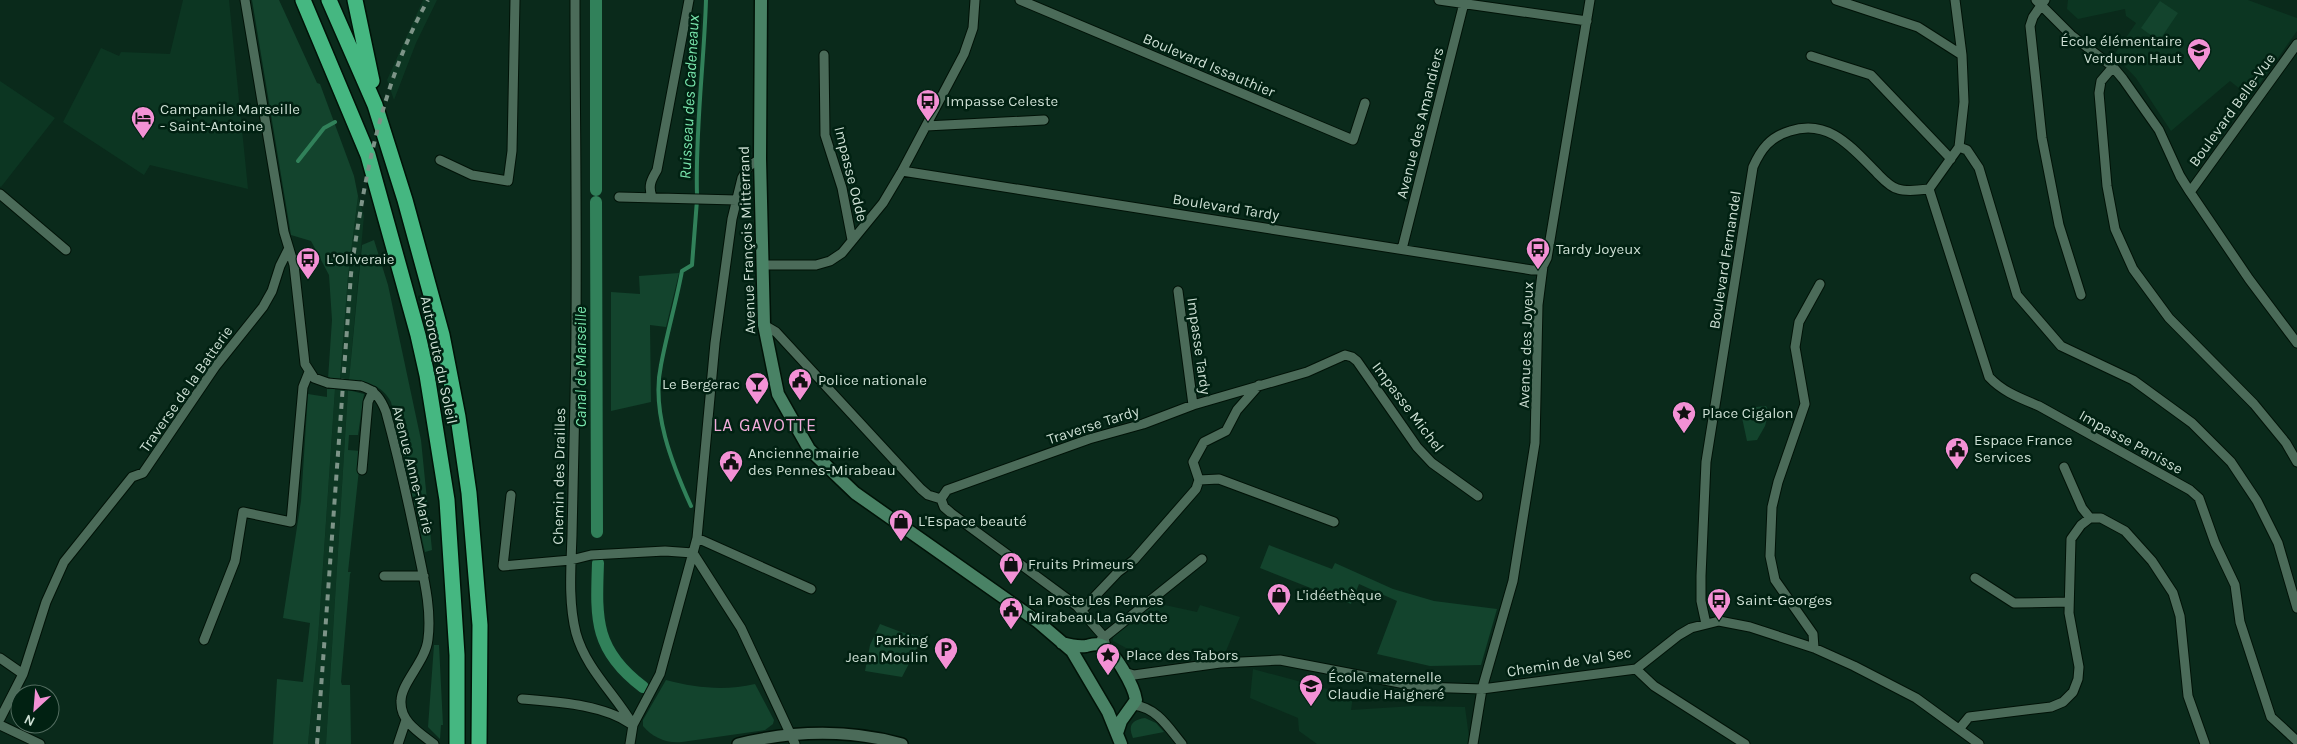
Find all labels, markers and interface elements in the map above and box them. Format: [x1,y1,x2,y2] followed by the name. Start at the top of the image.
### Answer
[675,14,703,180] water label: Ruisseau des Cadeneaux
[1140,29,1278,101] street label: Boulevard Issauthier
[2060,32,2182,67] place label: École élémentaire Verduron Haut
[2186,37,2212,71] school or university icon: École élémentaire Verduron Haut
[1392,45,1448,201] street label: Avenue des Amandiers
[2185,50,2279,170] street label: Boulevard Belle-Vue
[915,88,941,122] bus stop icon: Impasse Celeste
[946,92,1058,110] place label: Impasse Celeste
[160,100,300,135] place label: Campanile Marseille - Saint-Antoine
[130,105,156,139] hotel icon: Campanile Marseille - Saint-Antoine
[830,125,872,223] street label: Impasse Odde
[735,145,759,335] street label: Avenue François Mitterrand
[1171,190,1281,224] street label: Boulevard Tardy
[1705,190,1745,330] street label: Boulevard Fernandel
[1525,236,1551,270] bus stop icon: Tardy Joyeux
[1556,240,1641,258] place label: Tardy Joyeux
[295,246,321,280] bus stop icon: L'Oliveraie
[326,250,395,268] place label: L'Oliveraie
[1515,281,1537,409] street label: Avenue des Joyeux
[417,294,461,426] street label: Autoroute du Soleil
[1183,296,1215,396] street label: Impasse Tardy
[571,306,590,428] water label: Canal de Marseille
[136,322,236,456] street label: Traverse de la Batterie
[1368,358,1448,456] street label: Impasse Michel
[787,367,813,401] public building icon: Police nationale
[744,371,770,405] bar icon: Le Bergerac
[818,371,927,389] place label: Police nationale
[662,375,740,393] place label: Le Bergerac
[1671,400,1697,434] place icon: Place Cigalon
[1045,402,1141,448] street label: Traverse Tardy
[388,404,438,536] street label: Avenue Anne-Marie
[1702,404,1794,422] place label: Place Cigalon
[2076,406,2186,478] street label: Impasse Panisse
[549,407,569,545] street label: Chemin des Drailles
[713,414,817,436] district label: LA GAVOTTE
[1974,431,2072,466] place label: Espace France Services
[1944,436,1970,470] public building icon: Espace France Services
[748,444,896,479] place label: Ancienne mairie des Pennes-Mirabeau
[718,449,744,483] public building icon: Ancienne mairie des Pennes-Mirabeau
[888,508,914,542] shop icon: L'Espace beauté
[918,512,1027,530] place label: L'Espace beauté
[998,551,1024,585] shop icon: Fruits Primeurs
[1028,555,1134,573] place label: Fruits Primeurs
[1266,582,1292,616] shop icon: L'idéethèque
[1296,586,1382,604] place label: L'idéethèque
[1706,587,1732,621] bus stop icon: Saint-Georges
[1028,591,1168,626] place label: La Poste Les Pennes Mirabeau La Gavotte
[1736,591,1833,609] place label: Saint-Georges
[998,596,1024,630] public building icon: La Poste Les Pennes Mirabeau La Gavotte
[846,631,929,666] place label: Parking Jean Moulin
[933,636,959,670] parking icon: Parking Jean Moulin
[1095,642,1121,676] place icon: Place des Tabors
[1506,643,1632,681] street label: Chemin de Val Sec
[1126,646,1239,664] place label: Place des Tabors
[1328,668,1444,703] place label: École maternelle Claudie Haigneré
[1298,673,1324,707] school or university icon: École maternelle Claudie Haigneré
[10,684,60,734] north arrow
[21,710,38,730] text: N

